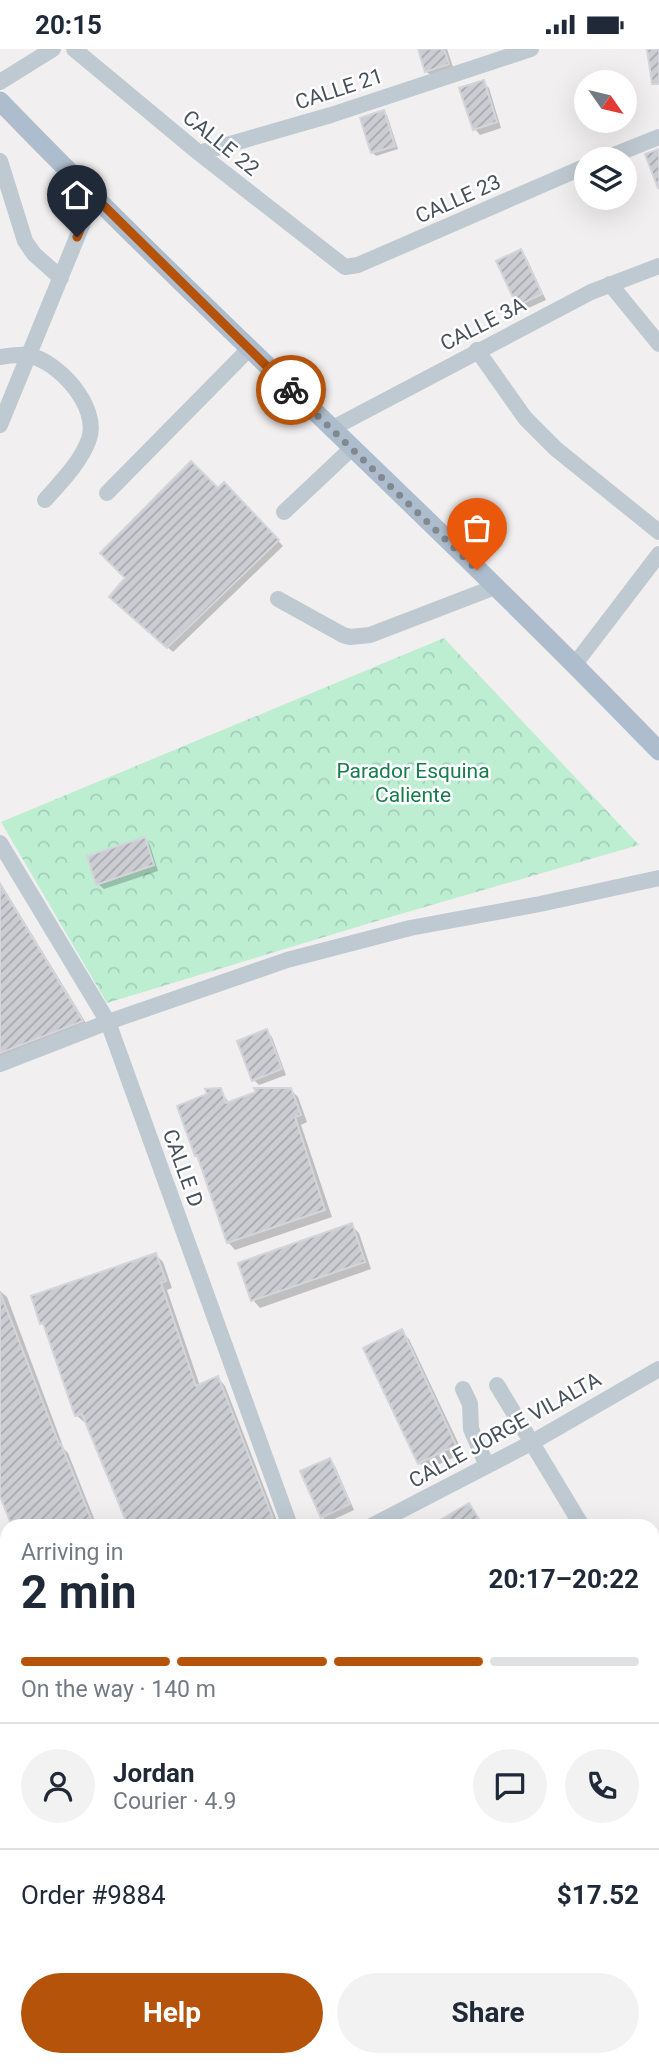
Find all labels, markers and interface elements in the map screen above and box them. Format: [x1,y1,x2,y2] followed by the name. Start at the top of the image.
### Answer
[35,10,102,40] text: 20:15
[292,64,386,114] street label: CALLE 21
[574,70,637,133] north arrow
[574,70,637,210] map controls
[178,105,264,181] street label: CALLE 22
[574,147,637,210] button: layers
[47,165,107,237] pin
[412,170,504,228] street label: CALLE 23
[58,176,96,214] icon: home
[436,292,530,356] street label: CALLE 3A
[256,355,326,425] courier
[272,371,310,409] icon: bike
[447,498,507,570] pin
[458,509,496,547] icon: bag
[336,759,490,807] park label: Parador Esquina Caliente
[158,1126,208,1210] street label: CALLE D
[405,1367,605,1493] street label: CALLE JORGE VILALTA
[21,1539,124,1566] text: Arriving in
[489,1564,639,1594] text: 20:17–20:22
[21,1565,137,1619] text: 2 min
[21,1676,216,1703] text: On the way · 140 m
[21,1749,95,1823] button: person
[473,1749,547,1823] button: chat
[565,1749,639,1823] button: phone
[113,1758,195,1788] text: Jordan
[113,1788,236,1815] text: Courier · 4.9
[21,1880,166,1910] text: Order #9884
[557,1880,639,1910] text: $17.52
[21,1973,323,2053] button: Help
[337,1973,639,2053] button: Share

